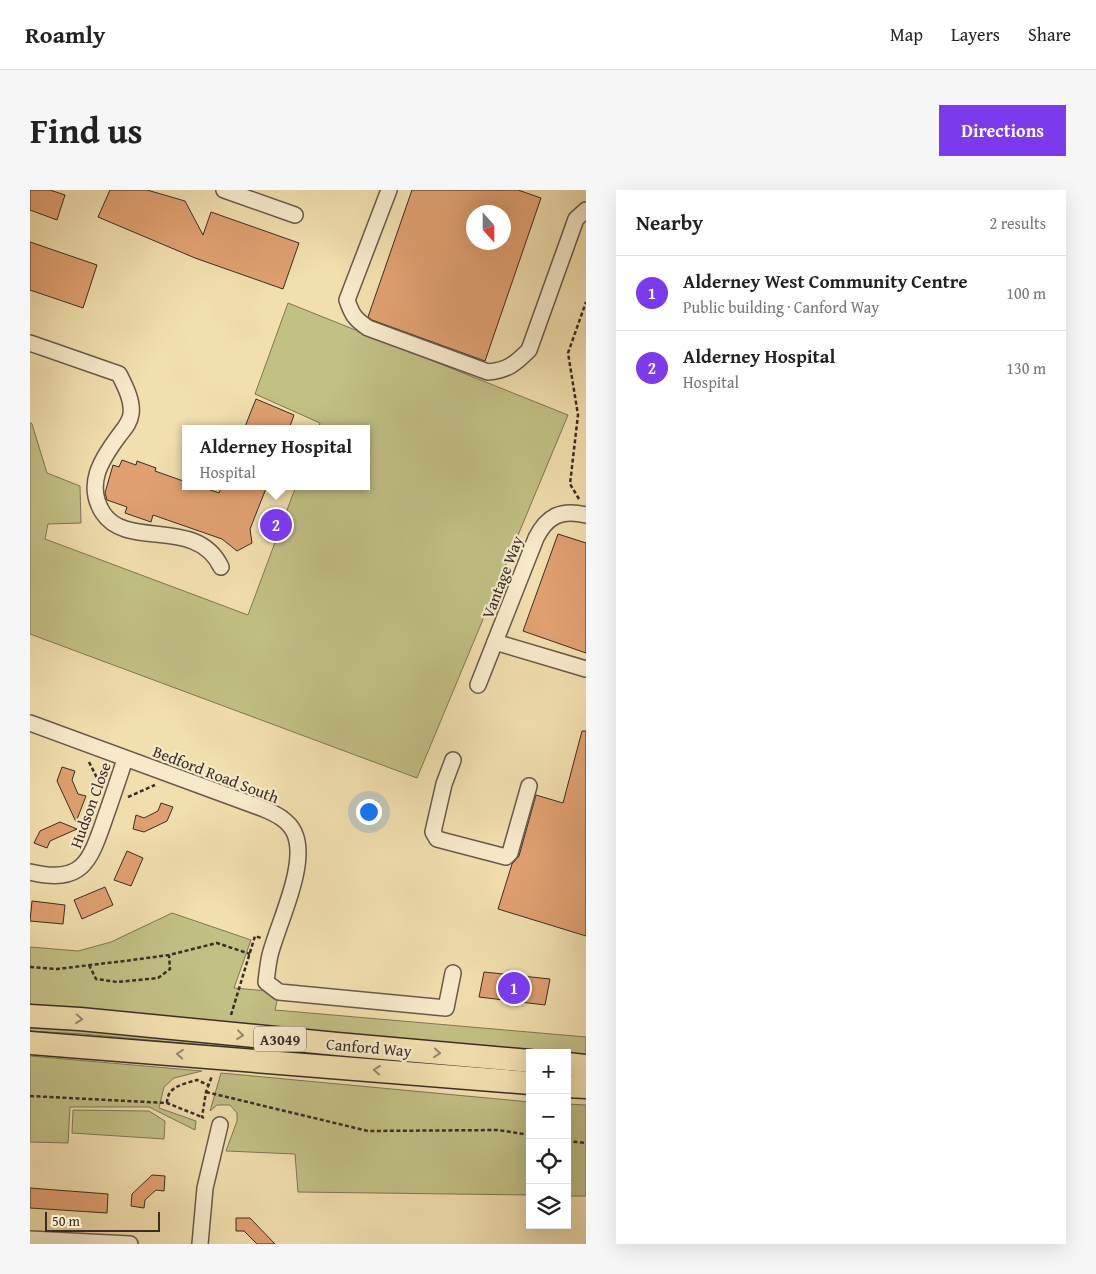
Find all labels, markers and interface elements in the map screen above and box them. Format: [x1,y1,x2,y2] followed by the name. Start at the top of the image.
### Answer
[25,17,105,52] text: Roamly
[890,21,923,48] text: Map
[951,21,1000,48] text: Layers
[1028,21,1071,48] text: Share
[30,105,143,156] text: Find us
[939,105,1066,156] button: Directions
[466,205,511,250] north arrow
[636,207,703,238] text: Nearby
[989,211,1046,235] text: 2 results
[683,267,968,295] text: Alderney West Community Centre
[648,281,656,305] text: 1
[1006,281,1046,305] text: 100 m
[683,295,879,319] text: Public building · Canford Way
[683,342,835,370] text: Alderney Hospital
[648,356,656,380] text: 2
[1006,356,1046,380] text: 130 m
[683,370,739,394] text: Hospital
[182,425,370,490] popup
[200,432,352,460] text: Alderney Hospital
[200,460,256,484] text: Hospital
[260,506,292,544] pin: 2
[475,532,529,622] street label: Vantage Way
[150,739,282,809] street label: Bedford Road South
[63,759,117,851] street label: Hudson Close
[356,799,382,825] your location
[498,969,530,1007] pin: 1
[75,1013,83,1024] one-way arrow
[254,1026,306,1052] road number: A3049
[237,1029,245,1040] one-way arrow
[325,1031,413,1063] street label: Canford Way
[433,1047,441,1058] one-way arrow
[175,1049,183,1060] one-way arrow
[526,1049,571,1229] map controls
[526,1049,571,1094] button: +
[372,1065,380,1076] one-way arrow
[526,1094,571,1139] button: −
[526,1139,571,1184] button: locate
[526,1184,571,1229] button: layers
[45,1209,160,1232] scale bar
[52,1211,80,1231] text: 50 m

